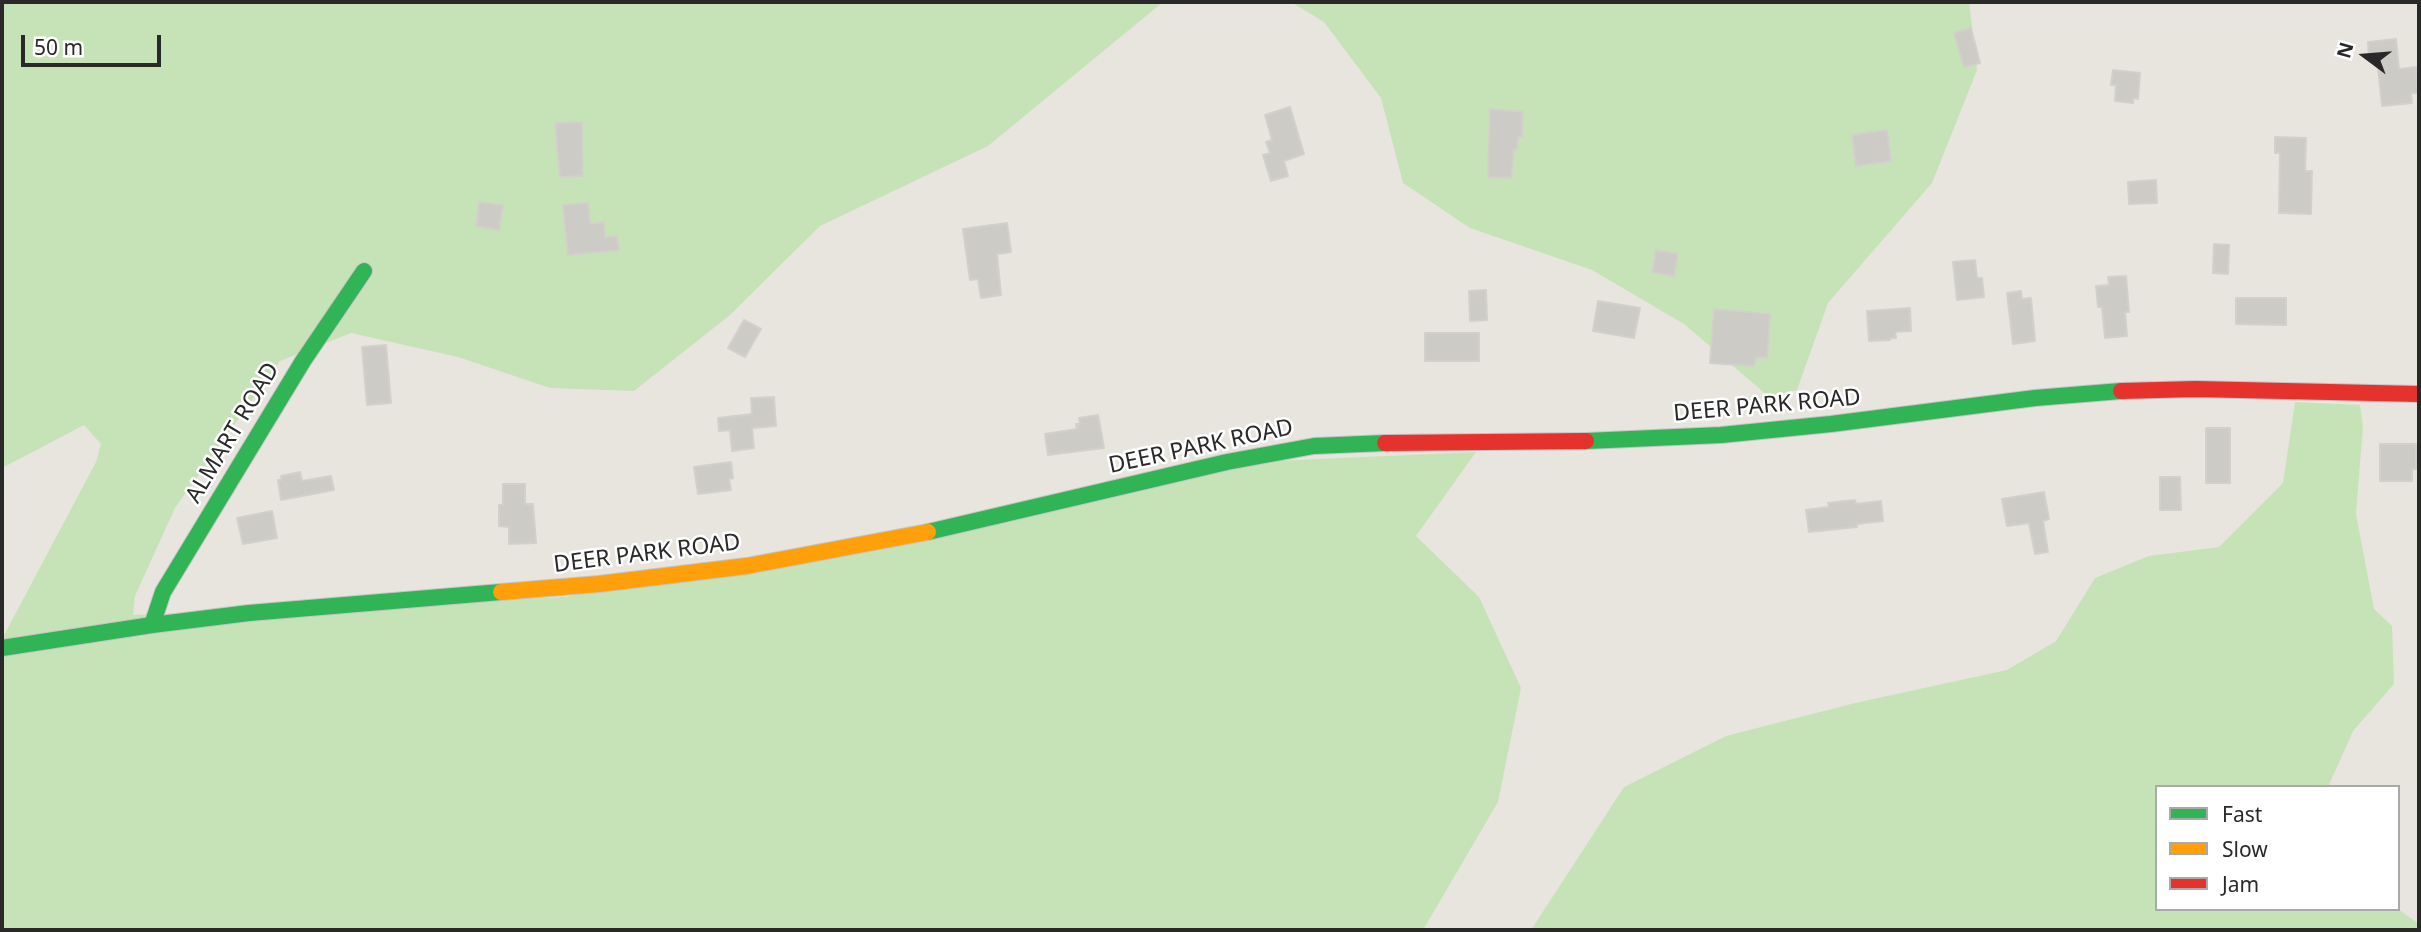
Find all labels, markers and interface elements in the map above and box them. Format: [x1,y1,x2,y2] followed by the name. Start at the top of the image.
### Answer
[24,21,164,65] scale bar
[2330,21,2400,91] north arrow
[34,33,83,61] text: 50 m
[2330,39,2359,61] text: N
[180,358,286,508] street label: ALMART ROAD
[1672,384,1862,428] street label: DEER PARK ROAD
[1106,414,1296,480] street label: DEER PARK ROAD
[552,529,742,579] street label: DEER PARK ROAD
[2155,785,2400,911] legend
[2222,800,2262,828] text: Fast
[2222,835,2268,863] text: Slow
[2222,870,2259,898] text: Jam

